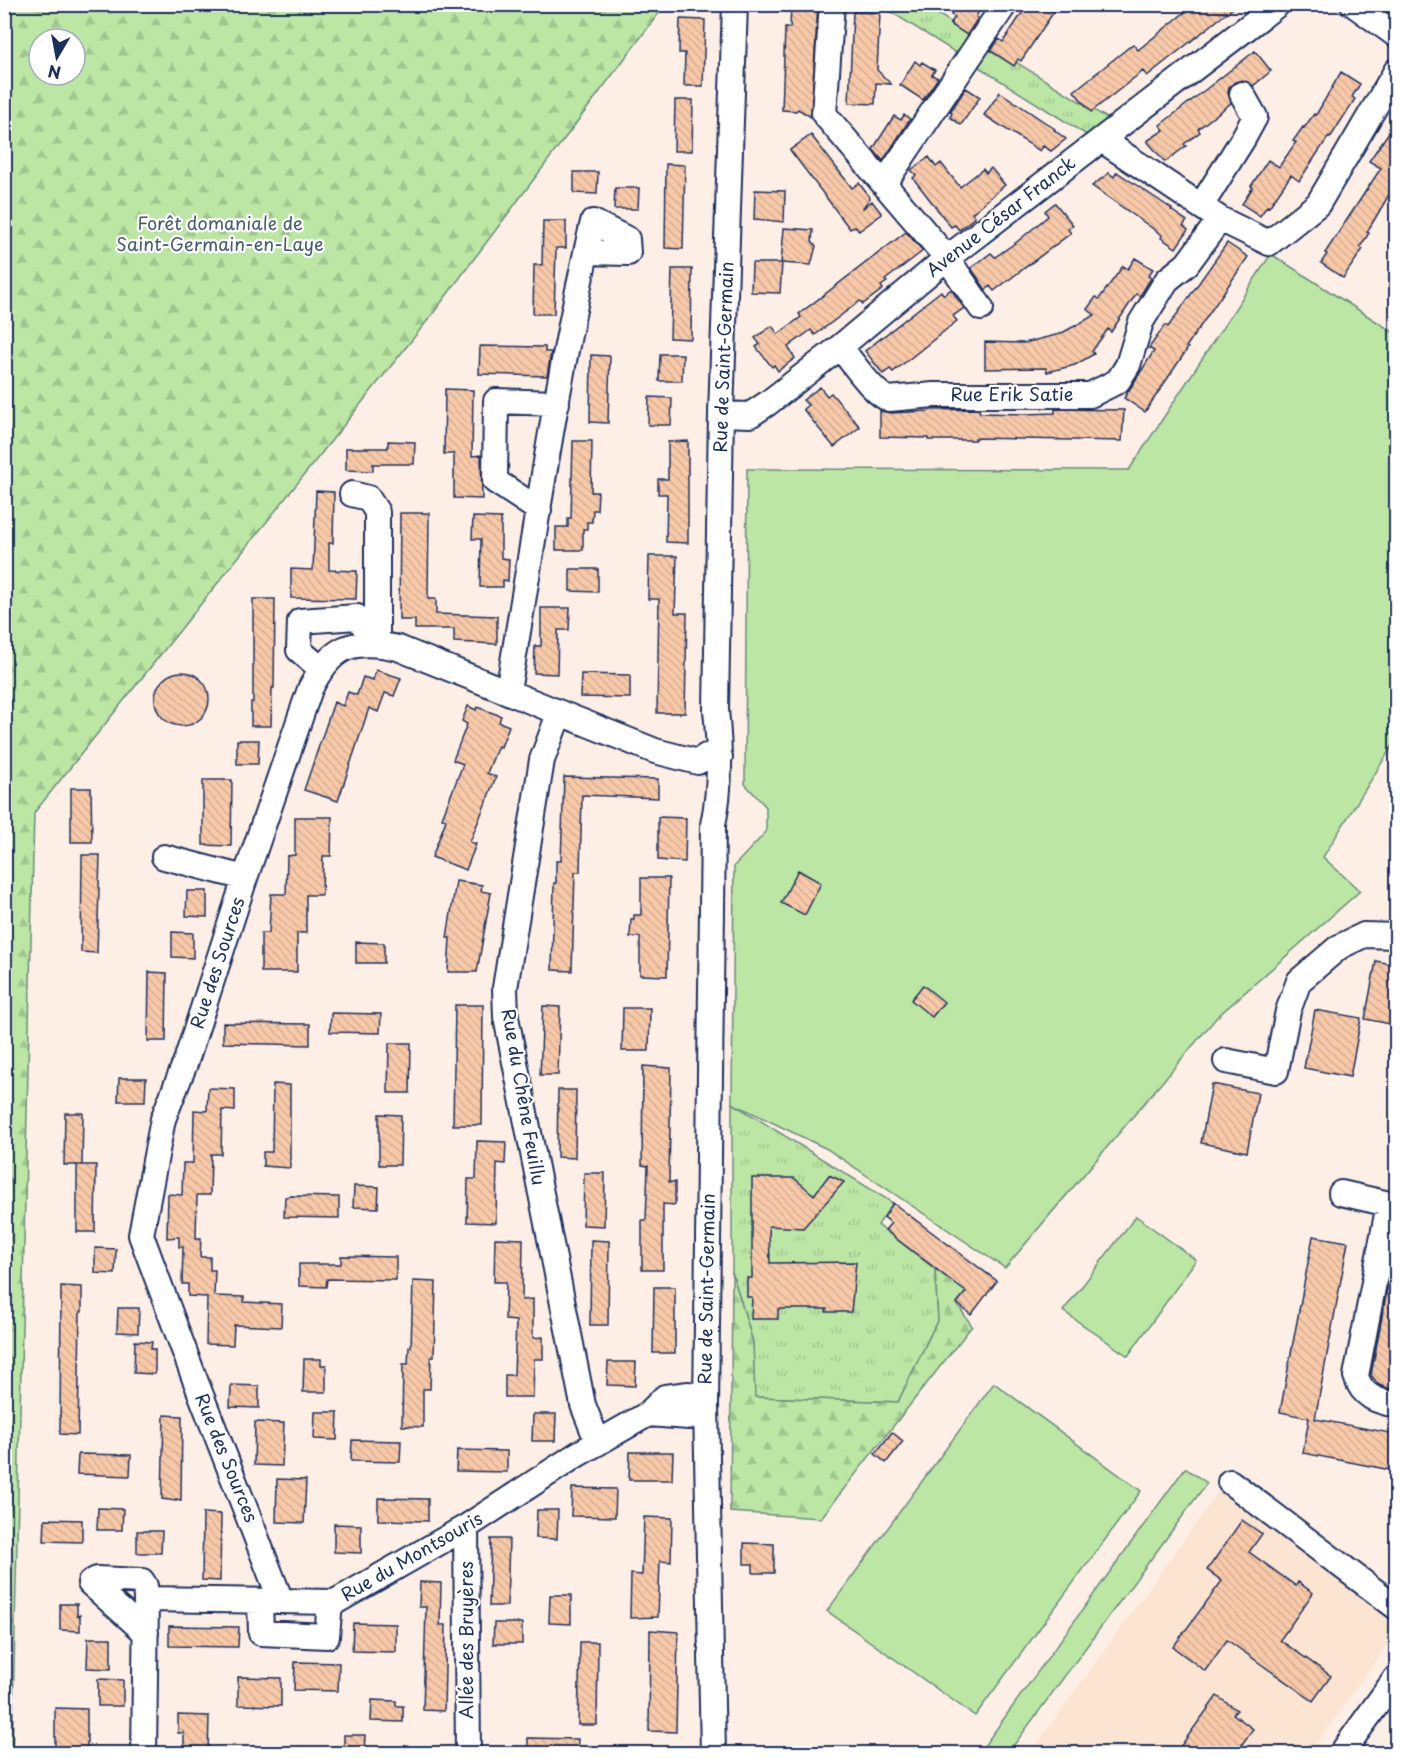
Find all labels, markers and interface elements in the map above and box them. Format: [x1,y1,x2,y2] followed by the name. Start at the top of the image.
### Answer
[27,27,87,87] north arrow
[46,60,63,86] text: N
[920,149,1080,283] street label: Avenue César Franck
[116,209,324,257] park label: Forêt domaniale de Saint-Germain-en-Laye
[706,261,739,453] street label: Rue de Saint-Germain
[951,380,1073,407] street label: Rue Erik Satie
[183,893,251,1032] street label: Rue des Sources
[496,1006,553,1187] street label: Rue du Chêne Feuillu
[690,1193,721,1385] street label: Rue de Saint-Germain
[189,1389,266,1526] street label: Rue des Sources
[335,1504,487,1607] street label: Rue du Montsouris
[452,1561,479,1719] street label: Allée des Bruyères

